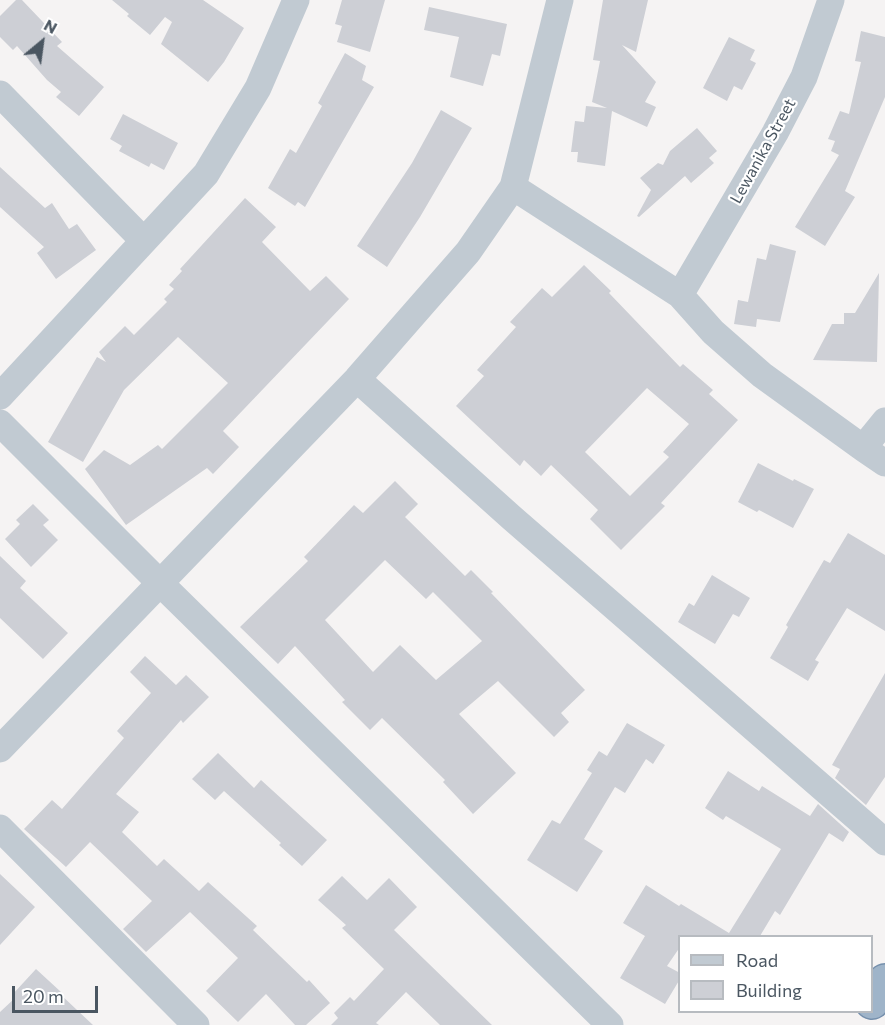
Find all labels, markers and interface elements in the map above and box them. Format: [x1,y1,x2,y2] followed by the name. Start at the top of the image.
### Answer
[12,12,72,72] north arrow
[41,15,61,37] text: N
[726,95,800,207] street label: Lewanika Street
[678,935,873,1013] legend
[736,949,778,971] text: Road
[15,974,100,1012] scale bar
[736,979,802,1001] text: Building
[23,985,64,1007] text: 20 m

